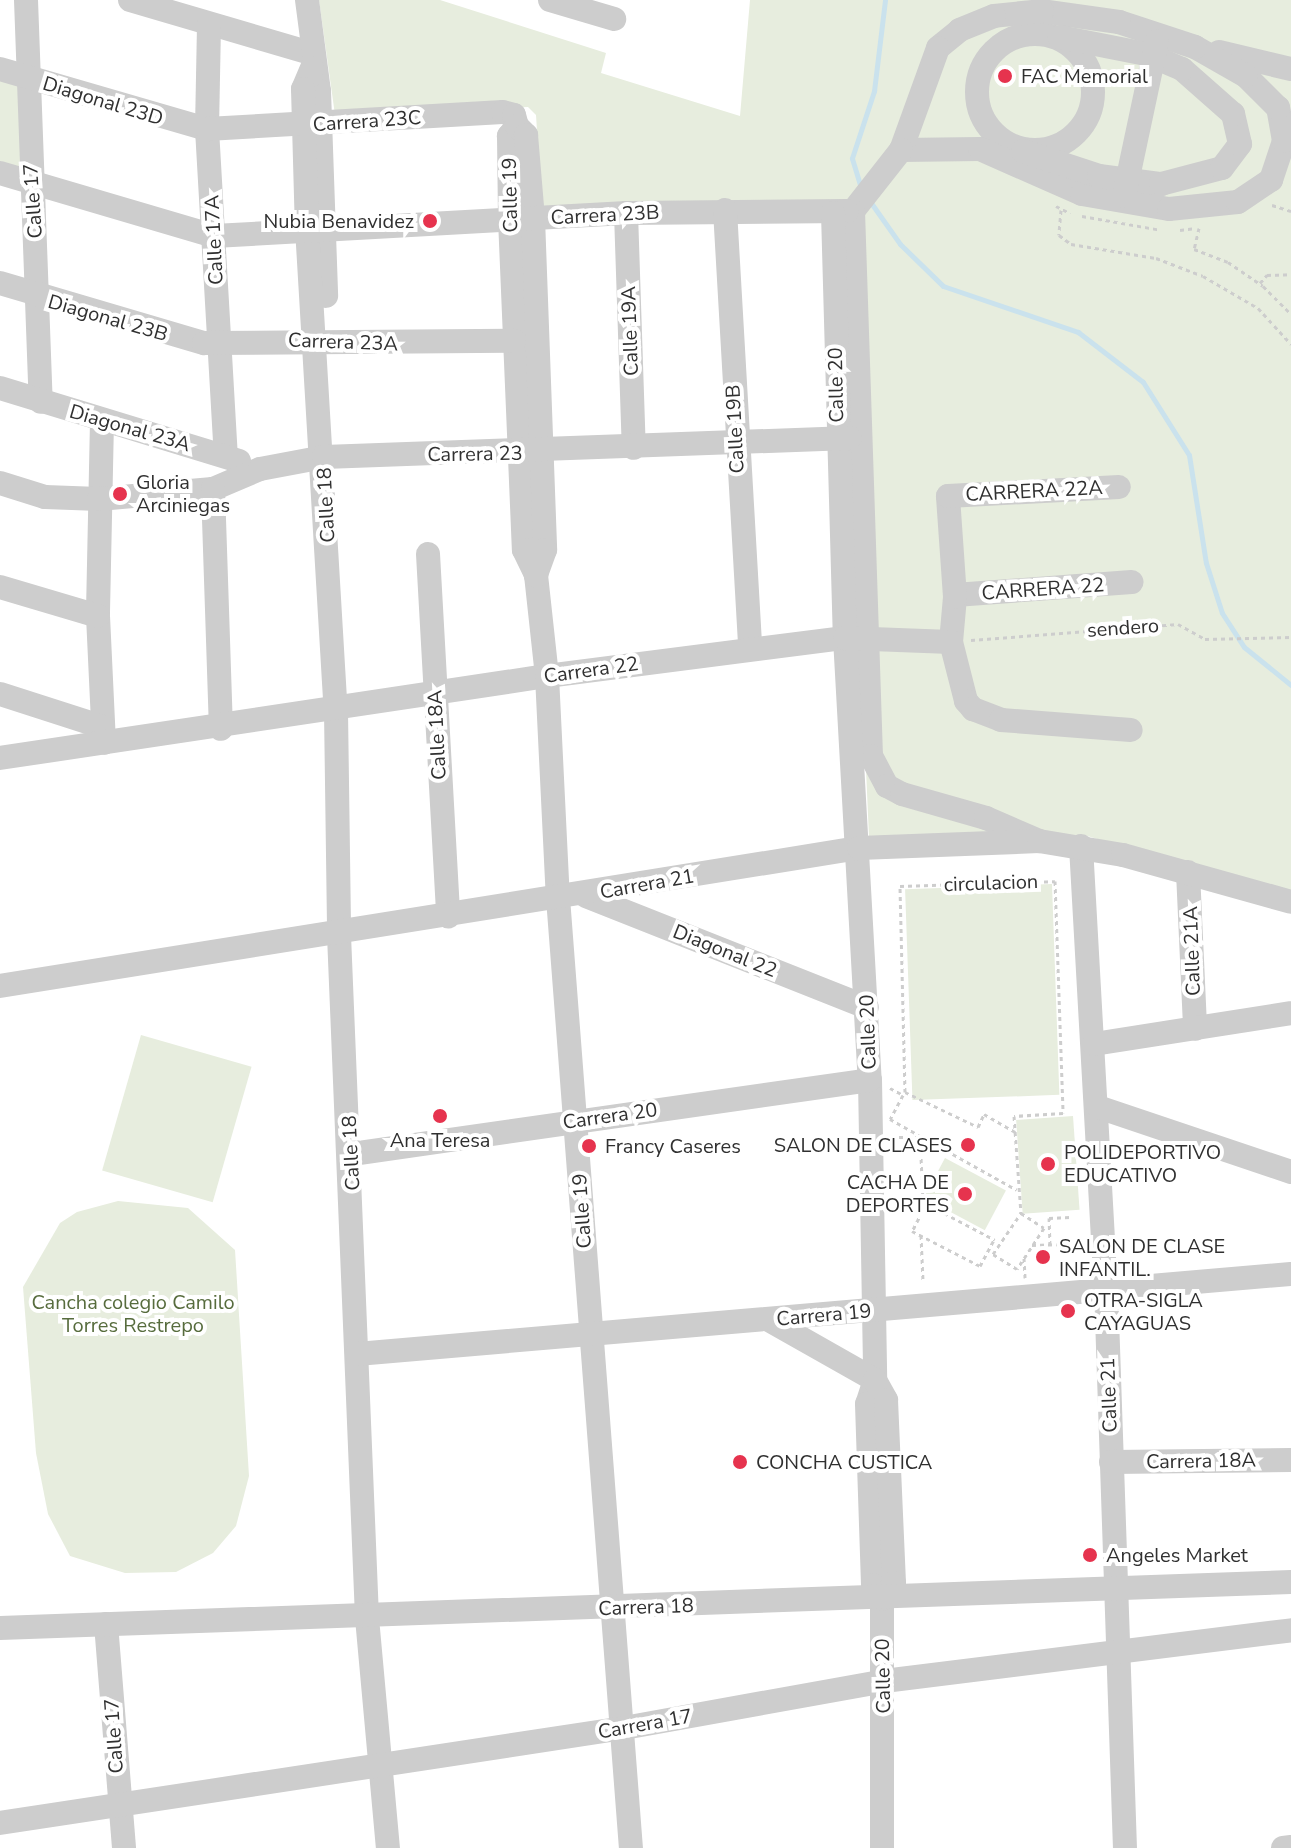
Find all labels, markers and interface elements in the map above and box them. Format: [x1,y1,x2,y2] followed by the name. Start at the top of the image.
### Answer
[1021,64,1148,88] place label: FAC Memorial
[996,67,1014,85] marker: FAC Memorial
[40,71,166,131] street label: Diagonal 23D
[312,105,422,137] street label: Carrera 23C
[497,157,523,233] street label: Calle 19
[18,163,48,239] street label: Calle 17
[200,195,228,285] street label: Calle 17A
[550,200,660,230] street label: Carrera 23B
[263,209,414,233] place label: Nubia Benavidez
[421,212,439,230] marker: Nubia Benavidez
[616,286,644,376] street label: Calle 19A
[45,289,171,347] street label: Diagonal 23B
[288,328,398,356] street label: Carrera 23A
[823,347,849,423] street label: Calle 20
[721,384,749,474] street label: Calle 19B
[67,399,193,457] street label: Diagonal 23A
[427,441,523,467] street label: Carrera 23
[312,467,340,543] street label: Calle 18
[136,470,230,517] place label: Gloria Arciniegas
[965,475,1103,507] street label: CARRERA 22A
[111,485,129,503] marker: Gloria Arciniegas
[981,573,1105,605] street label: CARRERA 22
[1086,614,1160,642] street label: sendero
[542,651,640,689] street label: Carrera 22
[423,690,451,780] street label: Calle 18A
[598,864,696,904] street label: Carrera 21
[943,869,1039,897] street label: circulacion
[1178,906,1206,996] street label: Calle 21A
[670,919,780,983] street label: Diagonal 22
[855,994,881,1070] street label: Calle 20
[561,1097,659,1135] street label: Carrera 20
[431,1107,449,1125] marker: Ana Teresa
[337,1115,365,1191] street label: Calle 18
[390,1128,490,1152] place label: Ana Teresa
[774,1133,952,1157] place label: SALON DE CLASES
[605,1134,741,1158] place label: Francy Caseres
[959,1136,977,1154] marker: SALON DE CLASES
[580,1137,598,1155] marker: Francy Caseres
[1064,1140,1221,1187] place label: POLIDEPORTIVO EDUCATIVO
[1039,1155,1057,1173] marker: POLIDEPORTIVO EDUCATIVO
[846,1170,949,1217] place label: CACHA DE DEPORTES
[567,1173,597,1249] street label: Calle 19
[956,1185,974,1203] marker: CACHA DE DEPORTES
[1059,1234,1225,1281] place label: SALON DE CLASE INFANTIL.
[1034,1248,1052,1266] marker: SALON DE CLASE INFANTIL.
[1084,1288,1203,1335] place label: OTRA-SIGLA CAYAGUAS
[31,1291,235,1338] park label: Cancha colegio Camilo Torres Restrepo
[775,1299,873,1331] street label: Carrera 19
[1059,1302,1077,1320] marker: OTRA-SIGLA CAYAGUAS
[1096,1357,1122,1433] street label: Calle 21
[1146,1448,1256,1474] street label: Carrera 18A
[756,1450,932,1474] place label: CONCHA CUSTICA
[731,1453,749,1471] marker: CONCHA CUSTICA
[1106,1543,1248,1567] place label: Angeles Market
[1081,1546,1099,1564] marker: Angeles Market
[598,1593,694,1621] street label: Carrera 18
[870,1638,896,1714] street label: Calle 20
[99,1698,129,1774] street label: Calle 17
[596,1704,694,1744] street label: Carrera 17

